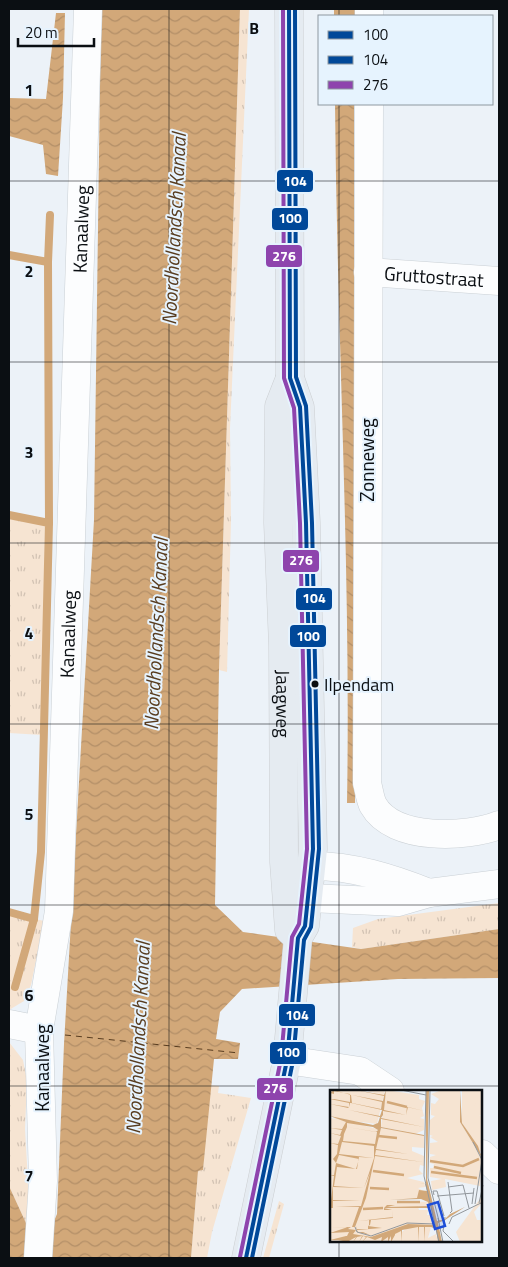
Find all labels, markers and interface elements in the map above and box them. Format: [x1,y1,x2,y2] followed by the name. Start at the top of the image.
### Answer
[18,15,94,47] scale bar
[318,15,493,105] legend
[249,16,259,40] text: B
[25,21,58,44] text: 20 m
[363,23,388,46] text: 100
[363,48,388,71] text: 104
[363,73,388,96] text: 276
[25,78,33,102] text: 1
[153,130,194,326] water label: Noordhollandsch Kanaal
[276,169,314,193] line badge: 104
[283,170,307,191] text: 104
[65,185,96,274] street label: Kanaalweg
[271,207,309,231] line badge: 100
[278,207,302,228] text: 100
[265,244,303,268] line badge: 276
[272,245,296,266] text: 276
[383,258,485,294] street label: Gruttostraat
[25,259,33,283] text: 2
[352,418,381,502] street label: Zonneweg
[25,440,33,464] text: 3
[135,535,176,731] water label: Noordhollandsch Kanaal
[282,549,320,573] line badge: 276
[289,549,313,570] text: 276
[295,587,333,611] line badge: 104
[302,587,326,608] text: 104
[52,589,83,678] street label: Kanaalweg
[25,621,34,645] text: 4
[289,624,327,648] line badge: 100
[296,625,320,646] text: 100
[269,670,298,738] street label: Jaagweg
[324,671,394,698] place label: Ilpendam
[310,679,320,689] marker: Ilpendam
[25,802,34,826] text: 5
[117,939,158,1135] water label: Noordhollandsch Kanaal
[25,983,34,1007] text: 6
[278,1003,316,1027] line badge: 104
[285,1004,309,1025] text: 104
[27,1024,56,1112] street label: Kanaalweg
[269,1041,307,1065] line badge: 100
[276,1041,300,1062] text: 100
[256,1077,294,1101] line badge: 276
[263,1077,287,1098] text: 276
[330,1090,483,1242] inset map
[25,1164,33,1188] text: 7

